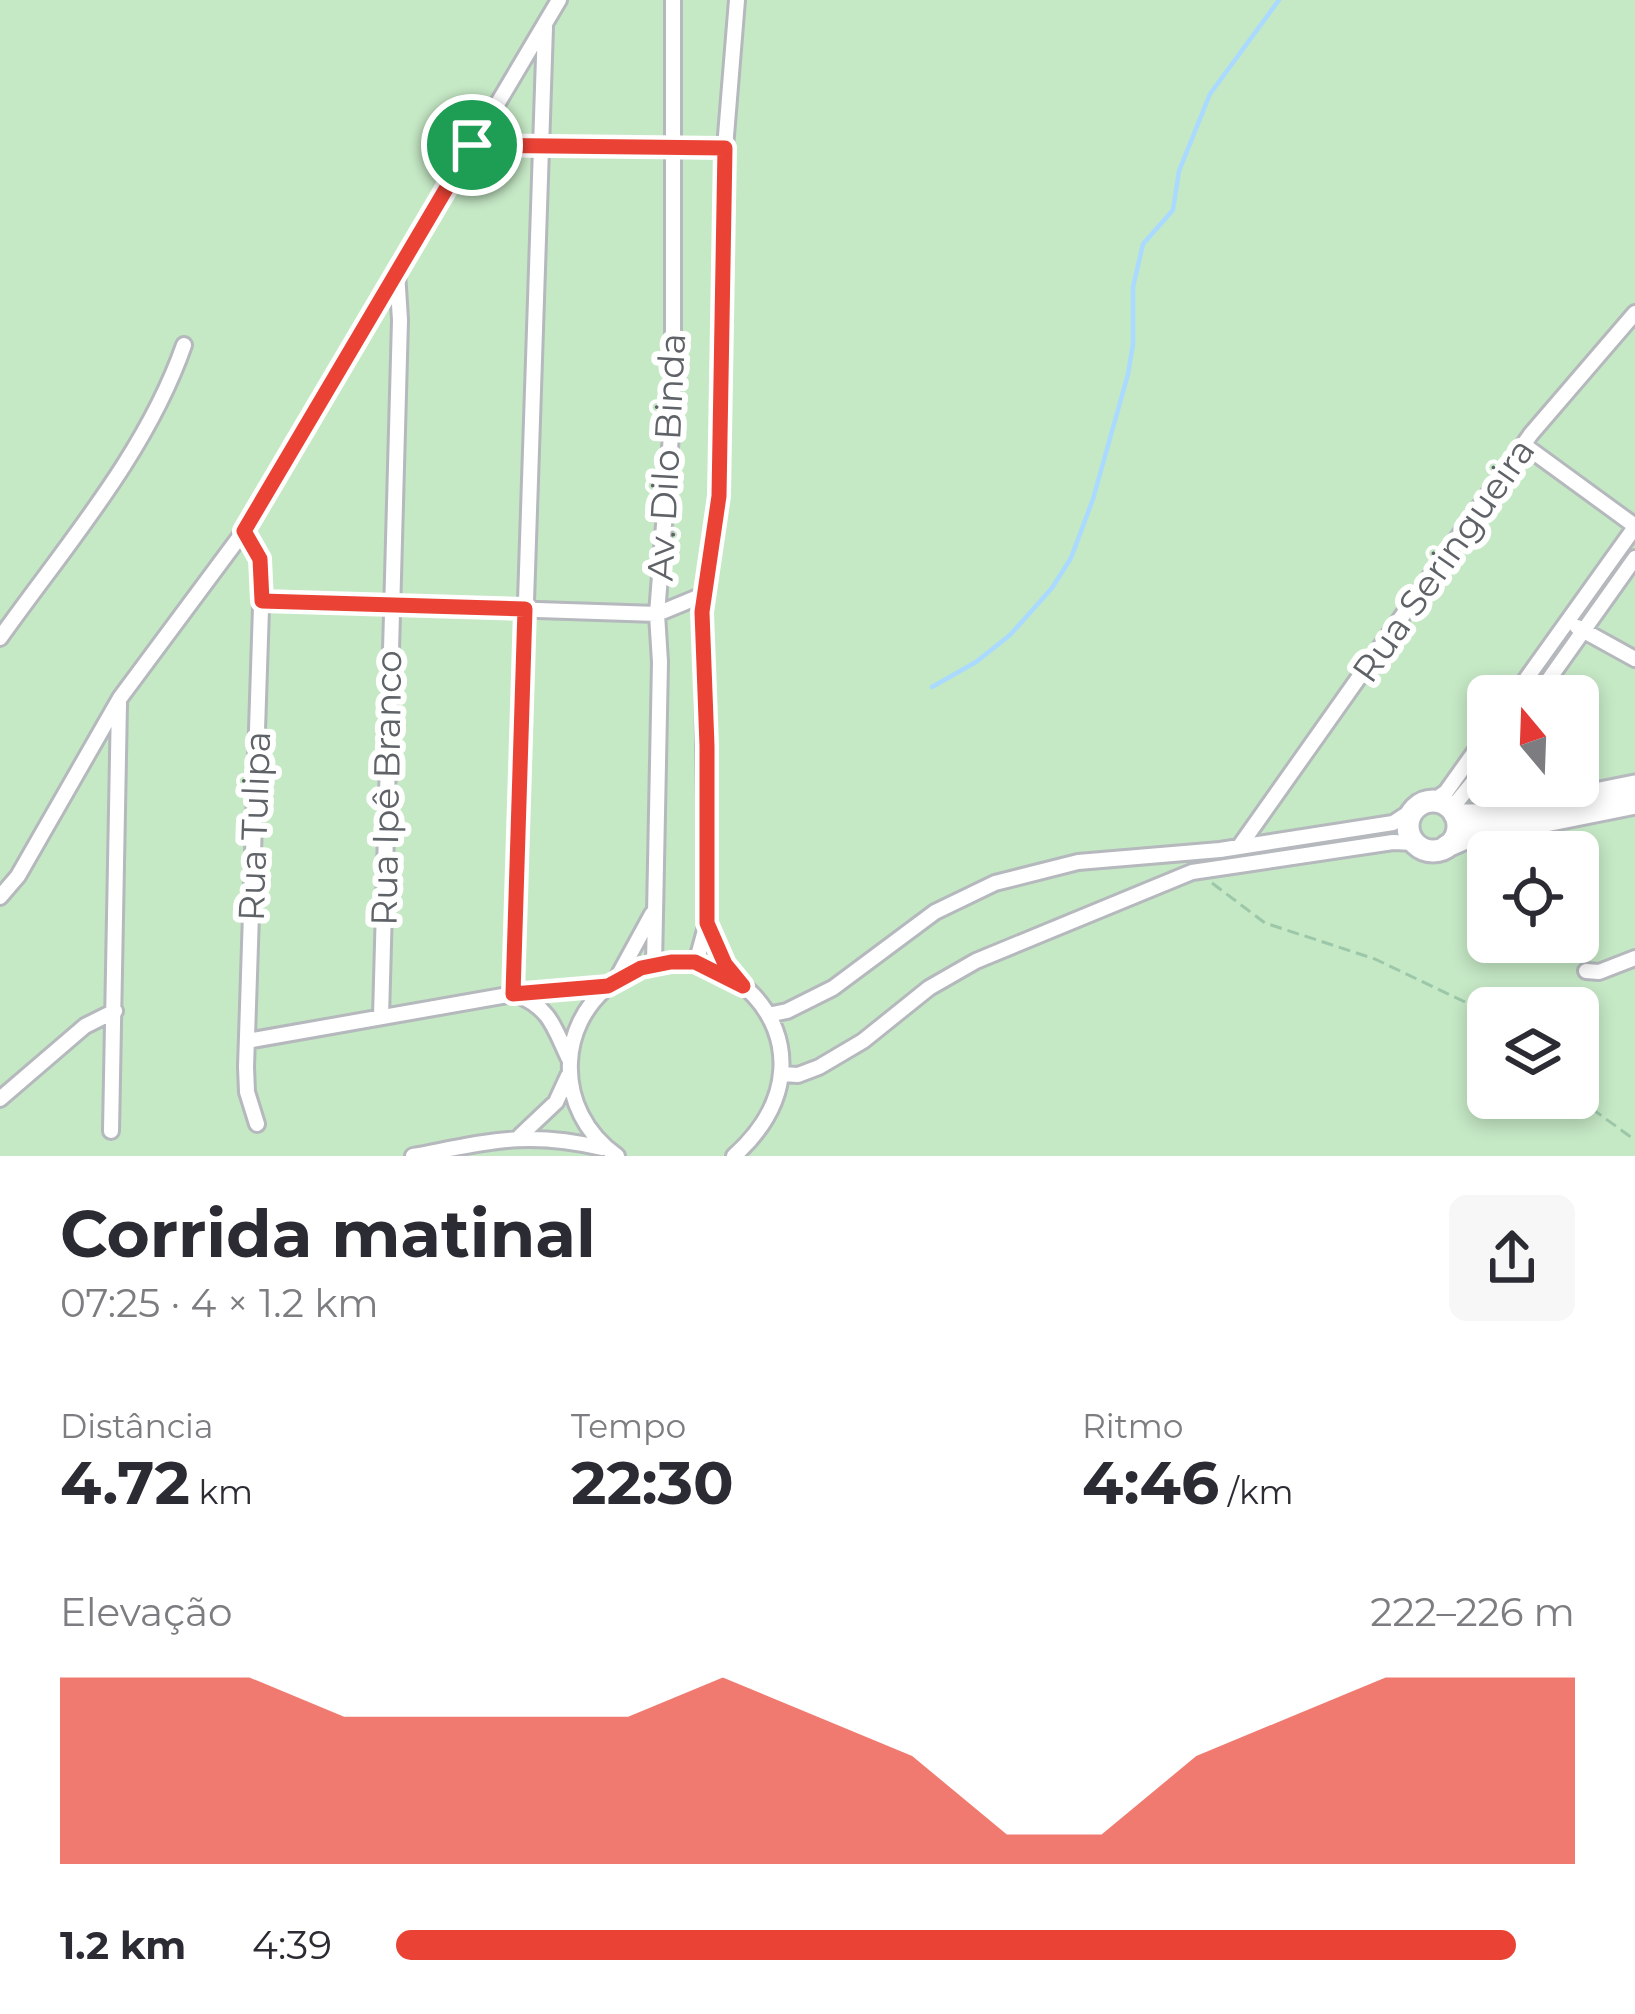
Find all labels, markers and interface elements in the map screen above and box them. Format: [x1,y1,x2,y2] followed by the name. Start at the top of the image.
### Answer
[421,94,523,196] pin
[439,112,505,178] icon: arrive
[638,332,694,582] street label: Av. Dilo Binda
[1343,430,1543,690] street label: Rua Seringueira
[362,650,410,926] street label: Rua Ipê Branco
[1467,675,1599,807] north arrow
[1467,675,1599,1119] map controls
[229,730,279,922] street label: Rua Tulipa
[1467,831,1599,963] button: locate
[1467,987,1599,1119] button: layers
[60,1193,596,1274] text: Corrida matinal
[1449,1195,1575,1321] button: share
[60,1279,379,1327] text: 07:25 · 4 × 1.2 km
[60,1406,213,1446] text: Distância
[571,1406,686,1446] text: Tempo
[1082,1406,1184,1446] text: Ritmo
[60,1446,190,1519] text: 4.72
[571,1446,734,1519] text: 22:30
[1082,1446,1219,1519] text: 4:46
[190,1472,253,1512] text: km
[1219,1472,1294,1512] text: /km
[60,1588,233,1636] text: Elevação
[1370,1588,1575,1636] text: 222–226 m
[60,1921,186,1969] text: 1.2 km
[252,1921,332,1969] text: 4:39

